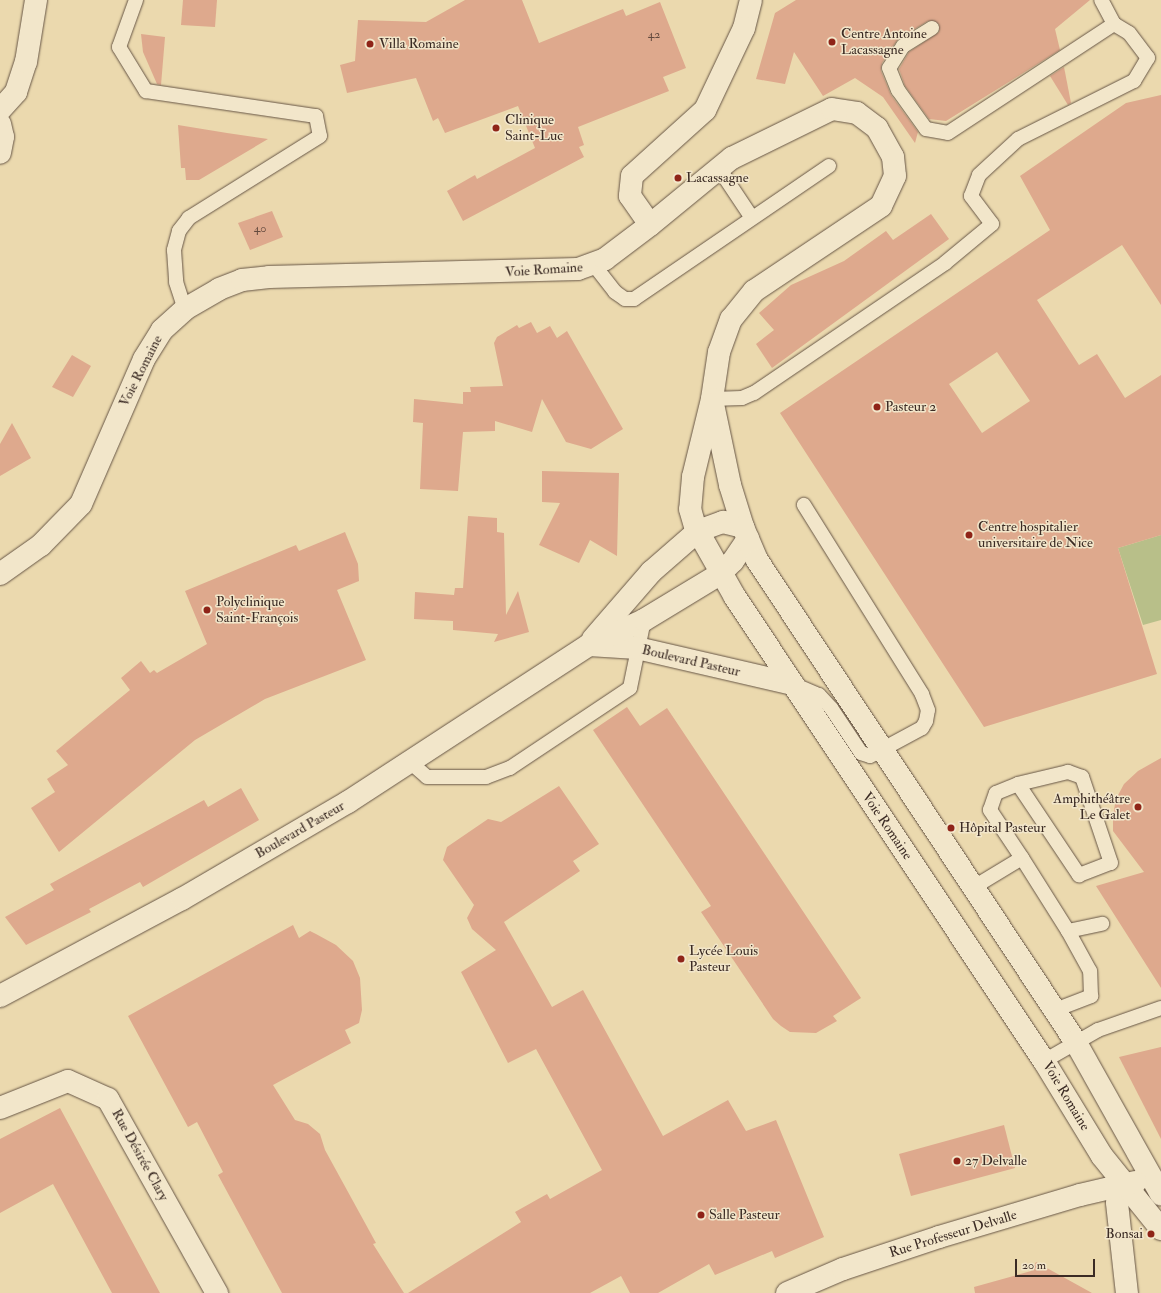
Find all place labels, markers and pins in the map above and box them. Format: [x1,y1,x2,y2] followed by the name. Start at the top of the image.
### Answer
[841,26,927,58] place label: Centre Antoine Lacassagne
[379,36,458,52] place label: Villa Romaine
[826,36,838,48] marker: Centre Antoine Lacassagne
[364,38,376,50] marker: Villa Romaine
[505,112,563,144] place label: Clinique Saint-Luc
[490,122,502,134] marker: Clinique Saint-Luc
[686,170,749,186] place label: Lacassagne
[673,173,683,183] marker: Lacassagne
[885,399,936,415] place label: Pasteur 2
[872,402,882,412] marker: Pasteur 2
[978,519,1093,552] place label: Centre hospitalier universitaire de Nice
[963,529,975,541] marker: Centre hospitalier universitaire de Nice
[216,594,298,626] place label: Polyclinique Saint-François
[201,604,213,616] marker: Polyclinique Saint-François
[1053,791,1130,824] place label: Amphithéâtre Le Galet
[1133,802,1143,812] marker: Amphithéâtre Le Galet
[959,820,1046,836] place label: Hôpital Pasteur
[946,823,956,833] marker: Hôpital Pasteur
[689,943,758,976] place label: Lycée Louis Pasteur
[676,954,686,964] marker: Lycée Louis Pasteur
[965,1153,1027,1169] place label: 27 Delvalle
[952,1156,962,1166] marker: 27 Delvalle
[709,1207,780,1223] place label: Salle Pasteur
[696,1210,706,1220] marker: Salle Pasteur
[1106,1226,1143,1242] place label: Bonsai
[1146,1229,1156,1239] marker: Bonsai

